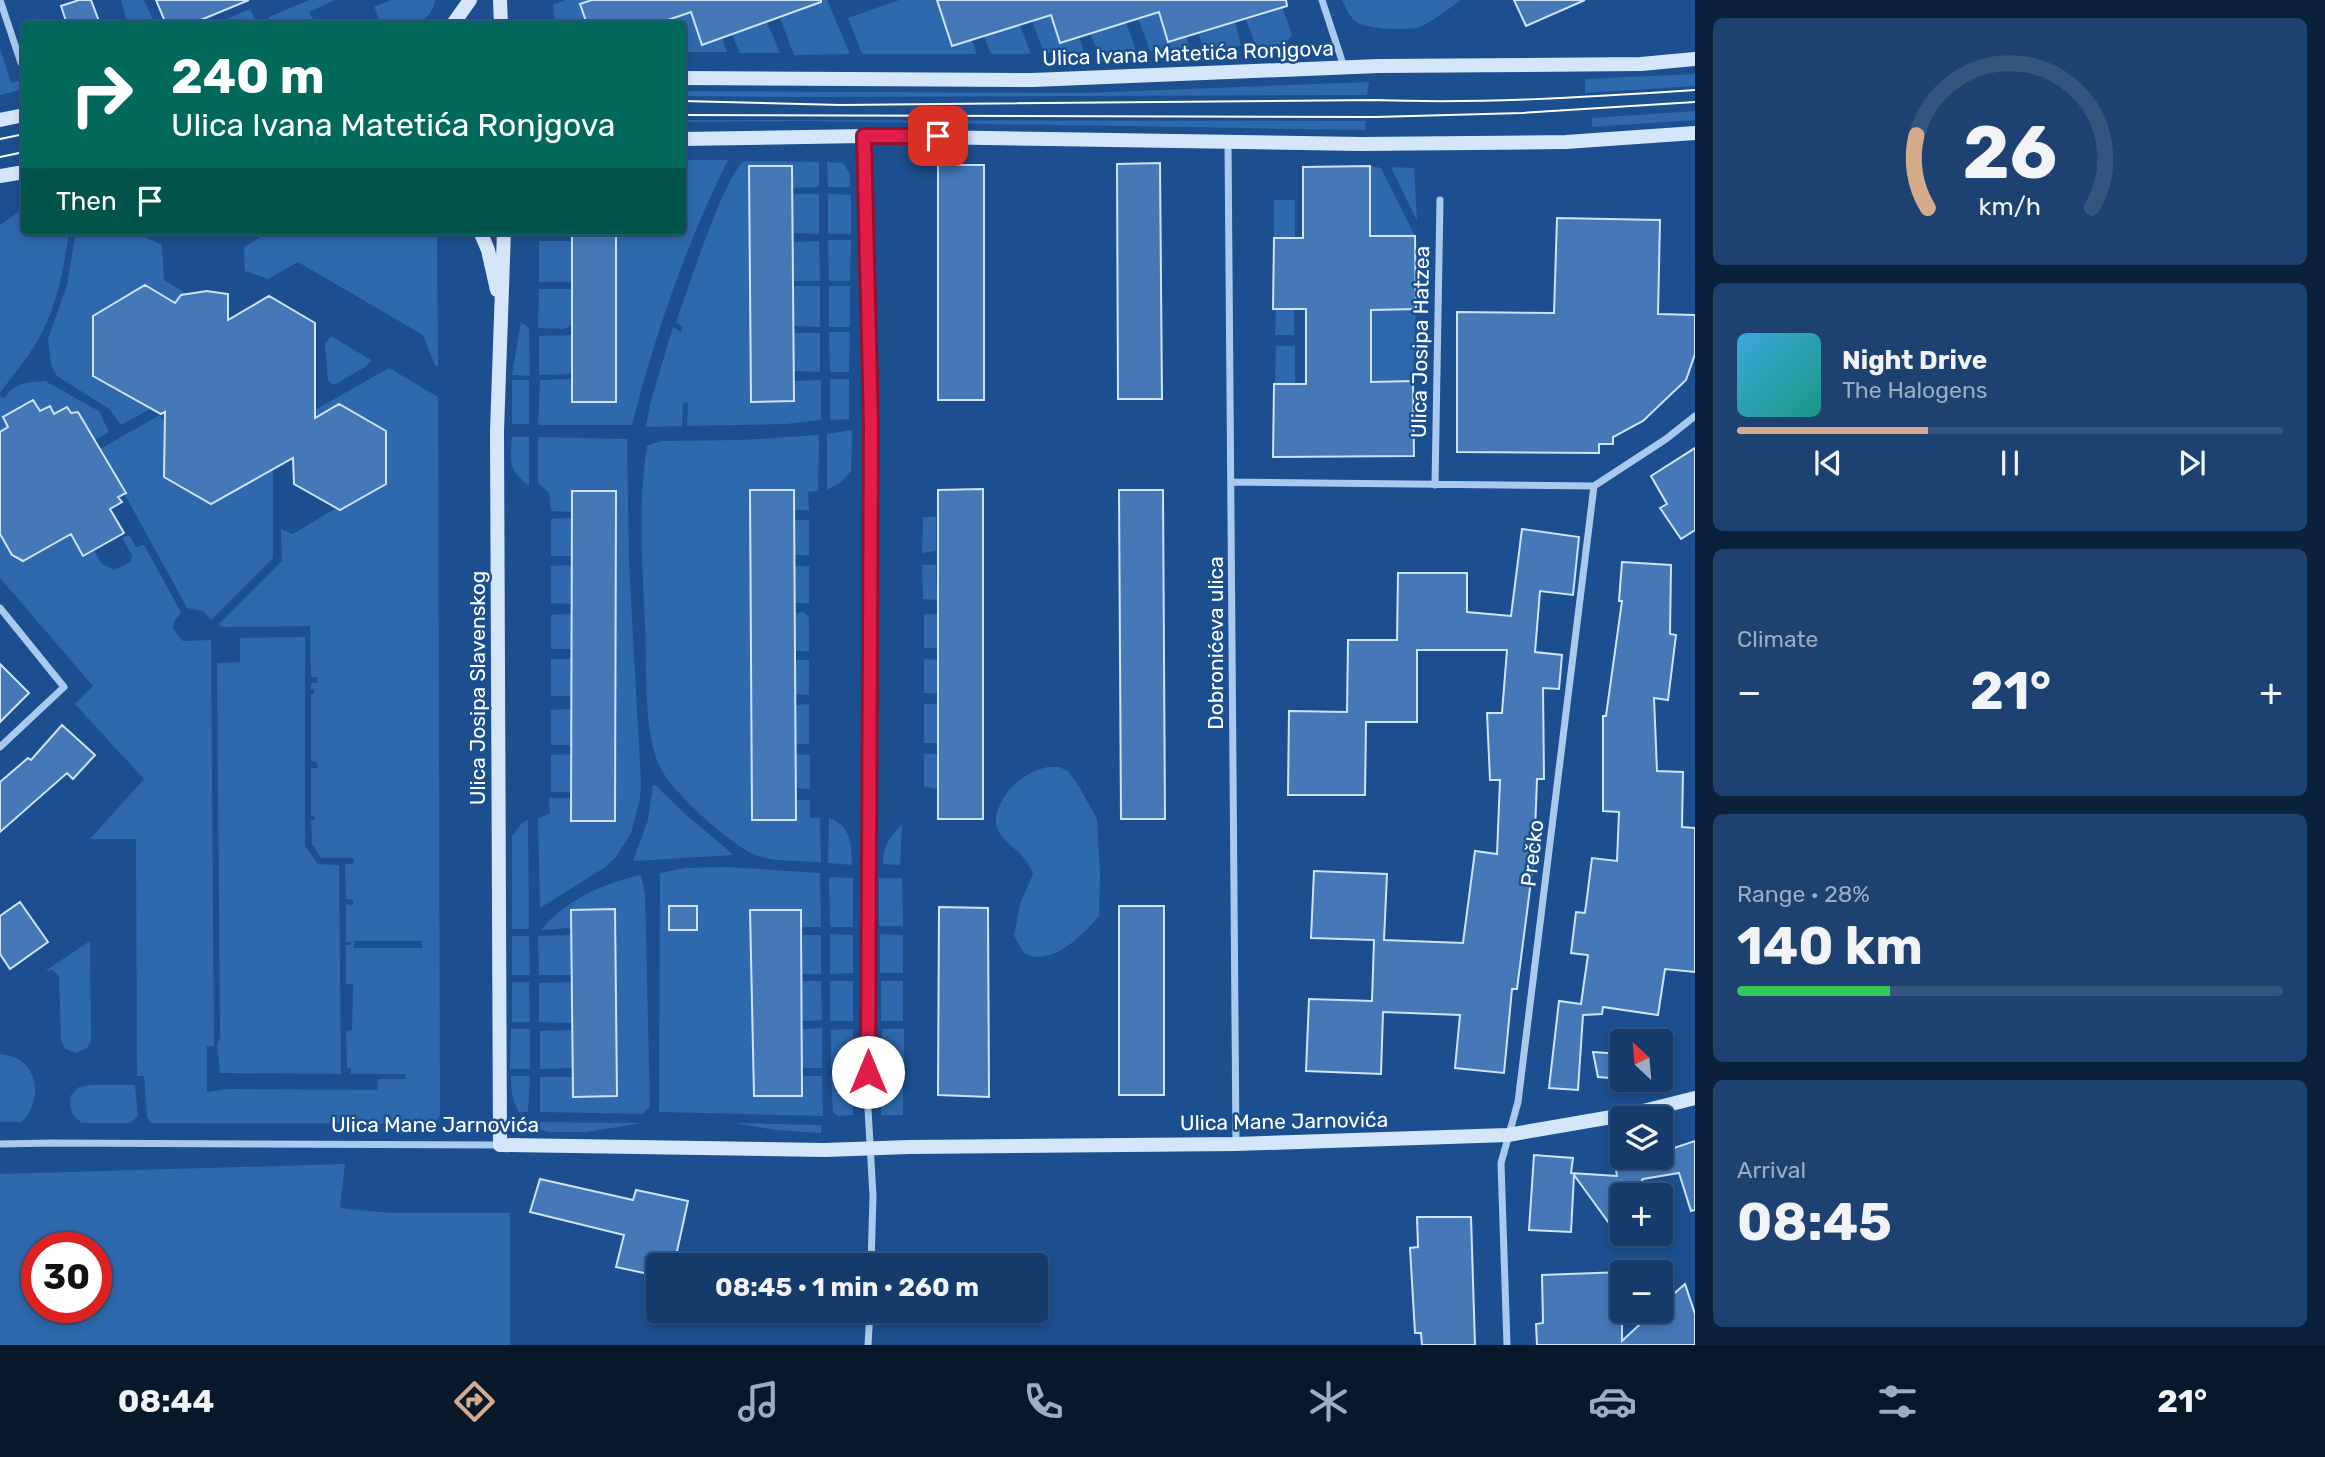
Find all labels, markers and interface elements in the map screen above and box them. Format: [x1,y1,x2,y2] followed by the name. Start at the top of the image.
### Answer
[1042,35,1334,71] street label: Ulica Ivana Matetića Ronjgova
[171,47,325,105] text: 240 m
[56,49,147,140] icon: right
[171,106,615,144] text: Ulica Ivana Matetića Ronjgova
[908,106,968,166] pin
[1963,110,2057,196] text: 26
[919,117,957,155] icon: arrive
[131,182,169,220] icon: arrive
[56,186,117,217] text: Then
[1979,192,2041,221] text: km/h
[1406,246,1434,438] street label: Ulica Josipa Hatzea
[1842,345,1987,376] text: Night Drive
[1842,376,1988,404] text: The Halogens
[1809,444,1847,482] icon: previous
[1991,444,2029,482] icon: pause
[2173,444,2211,482] icon: next
[1203,556,1228,730] street label: Dobronićeva ulica
[465,571,490,805] street label: Ulica Josipa Slavenskog
[1737,625,1818,653] text: Climate
[1970,660,2051,722] text: 21°
[1737,669,1762,715] text: −
[2259,669,2283,715] text: +
[1516,818,1548,888] street label: Prečko
[1737,880,1870,908] text: Range · 28%
[1737,915,1923,977] text: 140 km
[1610,1029,1673,1092] north arrow
[1610,1029,1673,1323] map controls
[831,1035,905,1109] position arrow
[1610,1106,1673,1169] button: layers
[1180,1107,1388,1135] street label: Ulica Mane Jarnovića
[331,1112,539,1137] street label: Ulica Mane Jarnovića
[1737,1156,1806,1184] text: Arrival
[1610,1183,1673,1246] button: +
[1737,1191,1892,1253] text: 08:45
[21,1232,112,1323] speed limit sign: 30
[1610,1260,1673,1323] button: −
[715,1272,979,1303] text: 08:45 · 1 min · 260 m
[450,1377,499,1426] icon: directions
[734,1377,783,1426] icon: music
[1019,1377,1068,1426] icon: phone
[1304,1377,1353,1426] icon: climate
[1588,1377,1637,1426] icon: car
[1873,1377,1922,1426] icon: filters
[118,1382,214,1420] text: 08:44
[2157,1382,2207,1420] text: 21°

